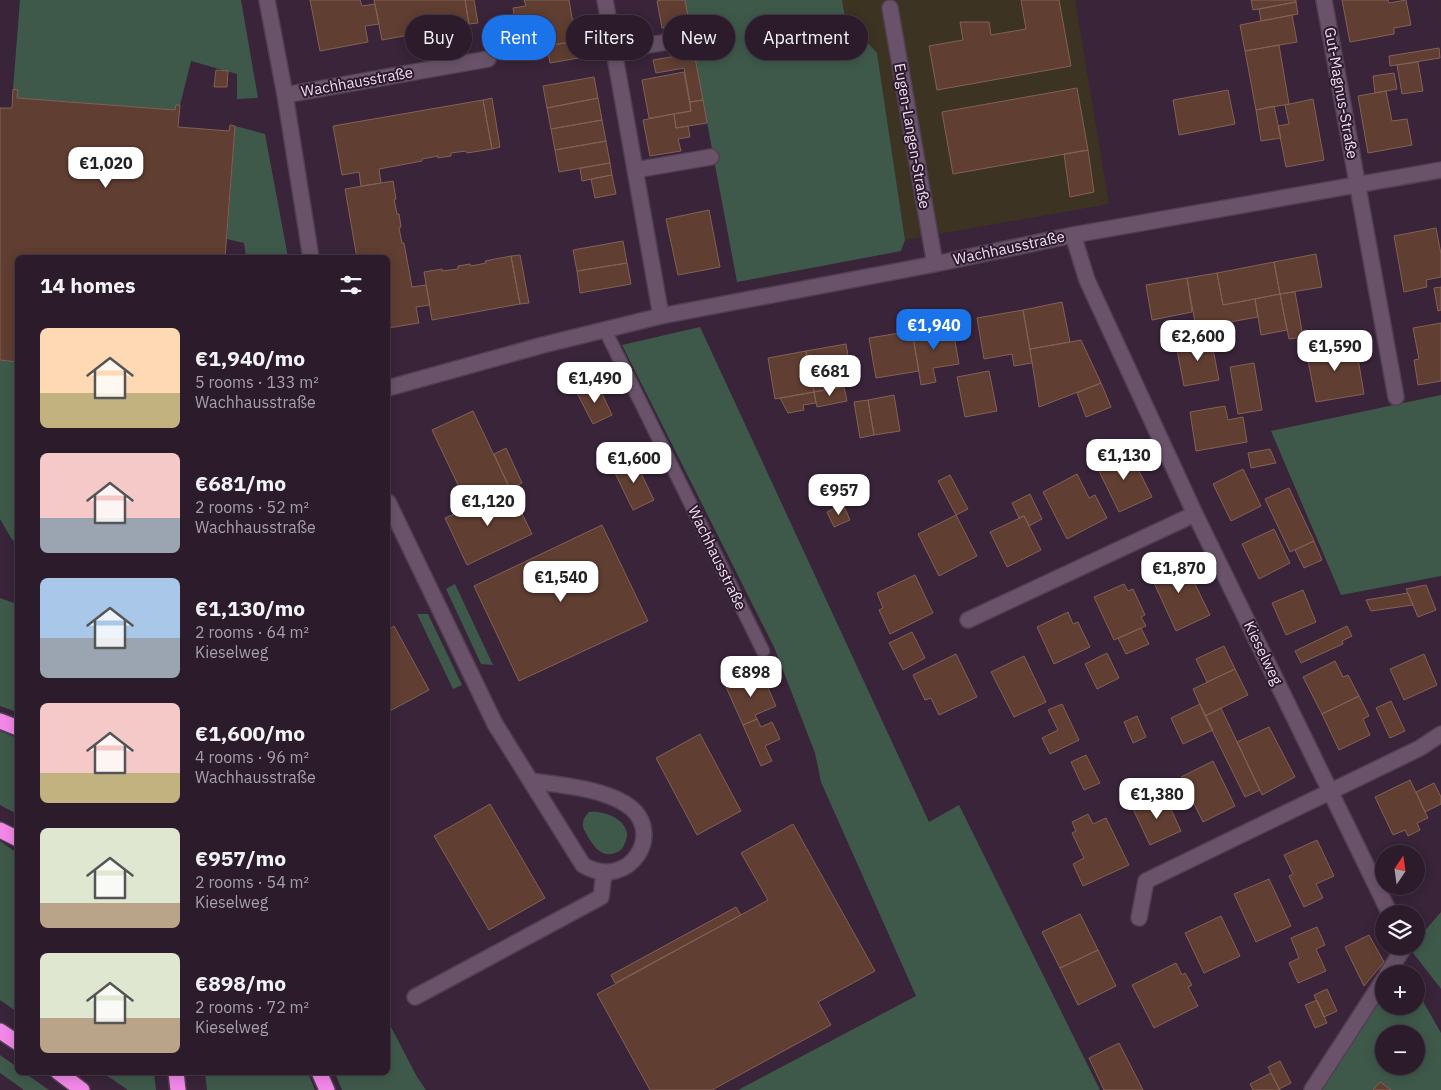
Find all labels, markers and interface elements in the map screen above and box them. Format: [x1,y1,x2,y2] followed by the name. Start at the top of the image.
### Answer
[405,15,472,60] chip: Buy
[482,15,556,60] chip: Rent
[566,15,653,60] chip: Filters
[663,15,735,60] chip: New
[745,15,868,60] chip: Apartment
[1321,26,1362,160] street label: Gut-Magnus-Straße
[299,62,414,101] street label: Wachhausstraße
[890,62,935,210] street label: Eugen-Langen-Straße
[65,146,147,189] pin: €1,020
[79,153,133,173] text: €1,020
[952,226,1066,269] street label: Wachhausstraße
[40,271,136,299] text: 14 homes
[337,271,365,299] icon: filters
[893,308,975,351] pin: €1,940
[907,315,961,335] text: €1,940
[1157,320,1239,362] pin: €2,600
[1171,326,1225,346] text: €2,600
[1294,330,1376,372] pin: €1,590
[1308,336,1362,356] text: €1,590
[195,344,305,372] text: €1,940/mo
[80,348,140,408] icon: home
[800,354,860,397] pin: €681
[811,361,849,381] text: €681
[554,362,636,404] pin: €1,490
[568,368,622,388] text: €1,490
[195,372,319,392] text: 5 rooms · 133 m²
[195,392,316,412] text: Wachhausstraße
[1083,438,1165,481] pin: €1,130
[593,442,675,484] pin: €1,600
[1097,445,1151,465] text: €1,130
[607,448,661,468] text: €1,600
[195,469,286,497] text: €681/mo
[80,473,140,533] icon: home
[809,474,869,516] pin: €957
[820,480,858,500] text: €957
[447,484,529,527] pin: €1,120
[461,491,515,511] text: €1,120
[195,497,309,517] text: 2 rooms · 52 m²
[684,503,751,613] street label: Wachhausstraße
[195,517,316,537] text: Wachhausstraße
[1138,552,1220,594] pin: €1,870
[1152,558,1206,578] text: €1,870
[520,560,602,603] pin: €1,540
[534,567,588,587] text: €1,540
[195,594,305,622] text: €1,130/mo
[80,598,140,658] icon: home
[1240,618,1287,688] street label: Kieselweg
[195,622,309,642] text: 2 rooms · 64 m²
[195,642,268,662] text: Kieselweg
[721,656,781,698] pin: €898
[732,662,770,682] text: €898
[195,719,305,747] text: €1,600/mo
[80,723,140,783] icon: home
[195,747,309,767] text: 4 rooms · 96 m²
[195,767,316,787] text: Wachhausstraße
[1116,778,1198,820] pin: €1,380
[1130,784,1184,804] text: €1,380
[195,844,286,872] text: €957/mo
[1375,845,1425,895] north arrow
[1375,845,1425,1075] map controls
[80,848,140,908] icon: home
[195,872,309,892] text: 2 rooms · 54 m²
[195,892,268,912] text: Kieselweg
[1375,905,1425,955] button: layers
[1375,965,1425,1015] button: +
[195,969,286,997] text: €898/mo
[80,973,140,1033] icon: home
[195,997,309,1017] text: 2 rooms · 72 m²
[195,1017,268,1037] text: Kieselweg
[1375,1025,1425,1075] button: −

